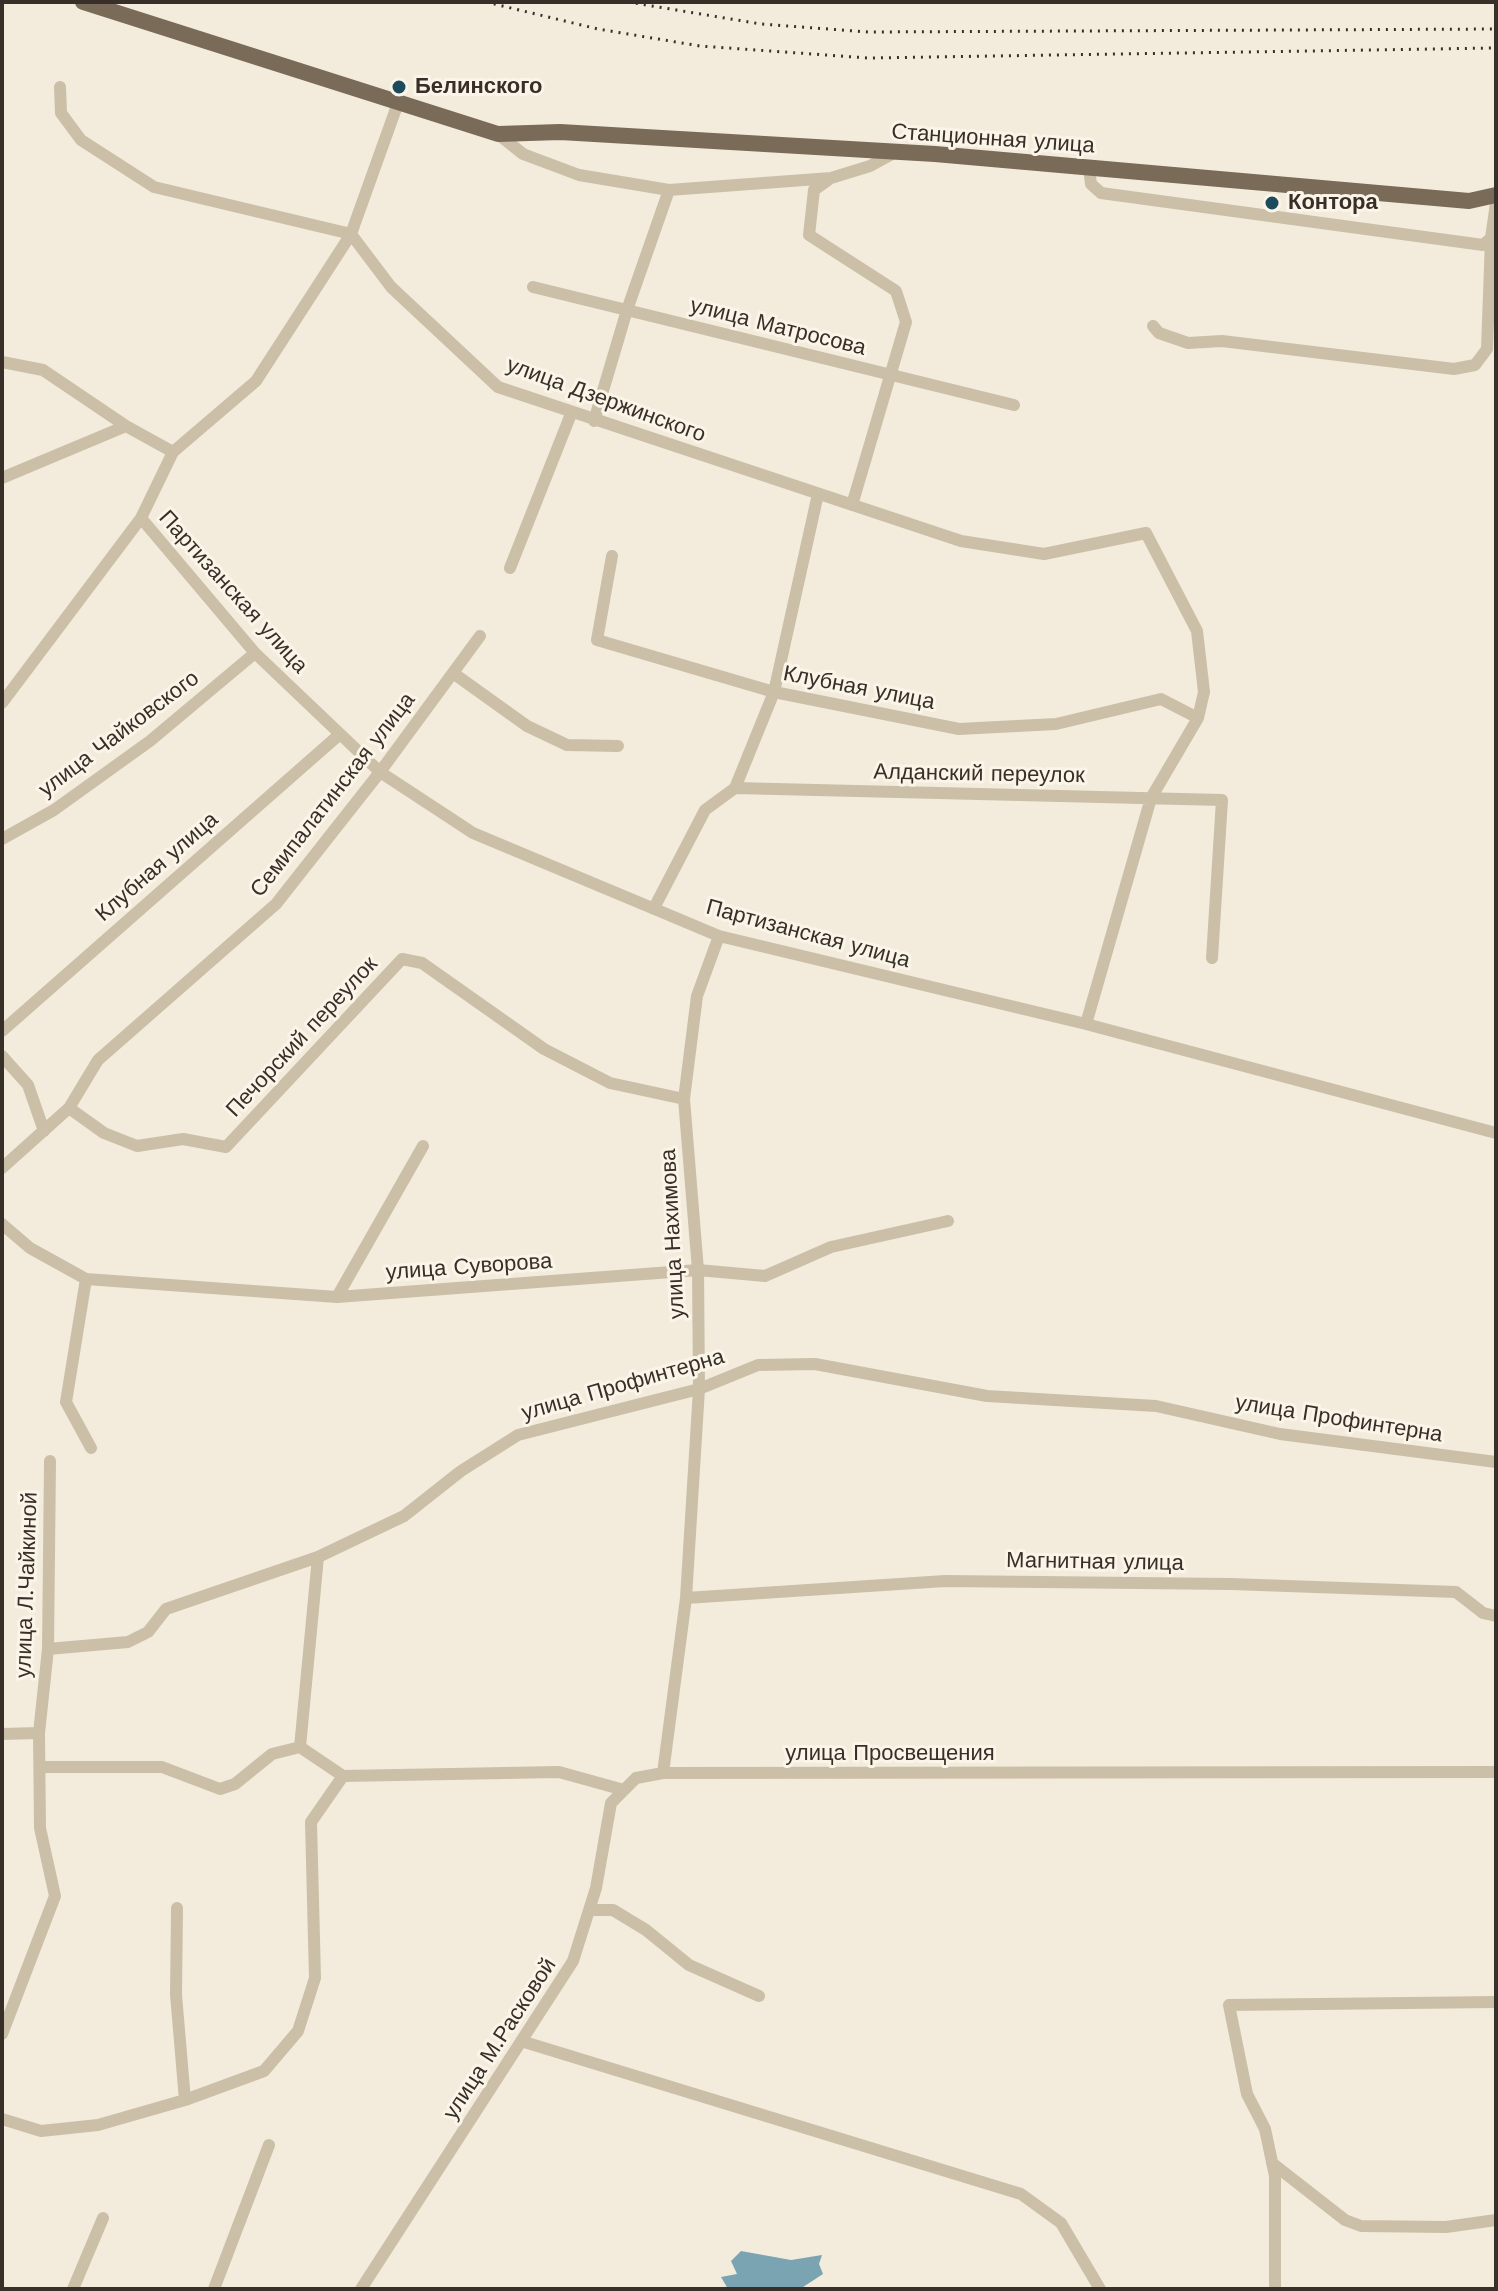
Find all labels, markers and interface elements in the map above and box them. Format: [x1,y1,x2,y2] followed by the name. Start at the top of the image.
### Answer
[415,74,543,100] place label: Белинского
[390,78,408,96] marker: Белинского
[891,119,1095,159] street label: Станционная улица
[1288,190,1378,216] place label: Контора
[1263,194,1281,212] marker: Контора
[687,292,869,362] street label: улица Матросова
[503,352,709,448] street label: улица Дзержинского
[153,505,313,679] street label: Партизанская улица
[781,660,937,716] street label: Клубная улица
[34,665,204,803] street label: улица Чайковского
[245,688,421,902] street label: Семипалатинская улица
[873,759,1085,789] street label: Алданский переулок
[90,807,224,927] street label: Клубная улица
[703,894,913,974] street label: Партизанская улица
[221,951,383,1123] street label: Печорский переулок
[655,1148,691,1320] street label: улица Нахимова
[385,1248,553,1286] street label: улица Суворова
[519,1343,727,1427] street label: улица Профинтерна
[1233,1390,1445,1448] street label: улица Профинтерна
[11,1492,43,1678] street label: улица Л.Чайкиной
[1006,1547,1184,1577] street label: Магнитная улица
[785,1741,995,1767] street label: улица Просвещения
[438,1953,562,2125] street label: улица М.Расковой

